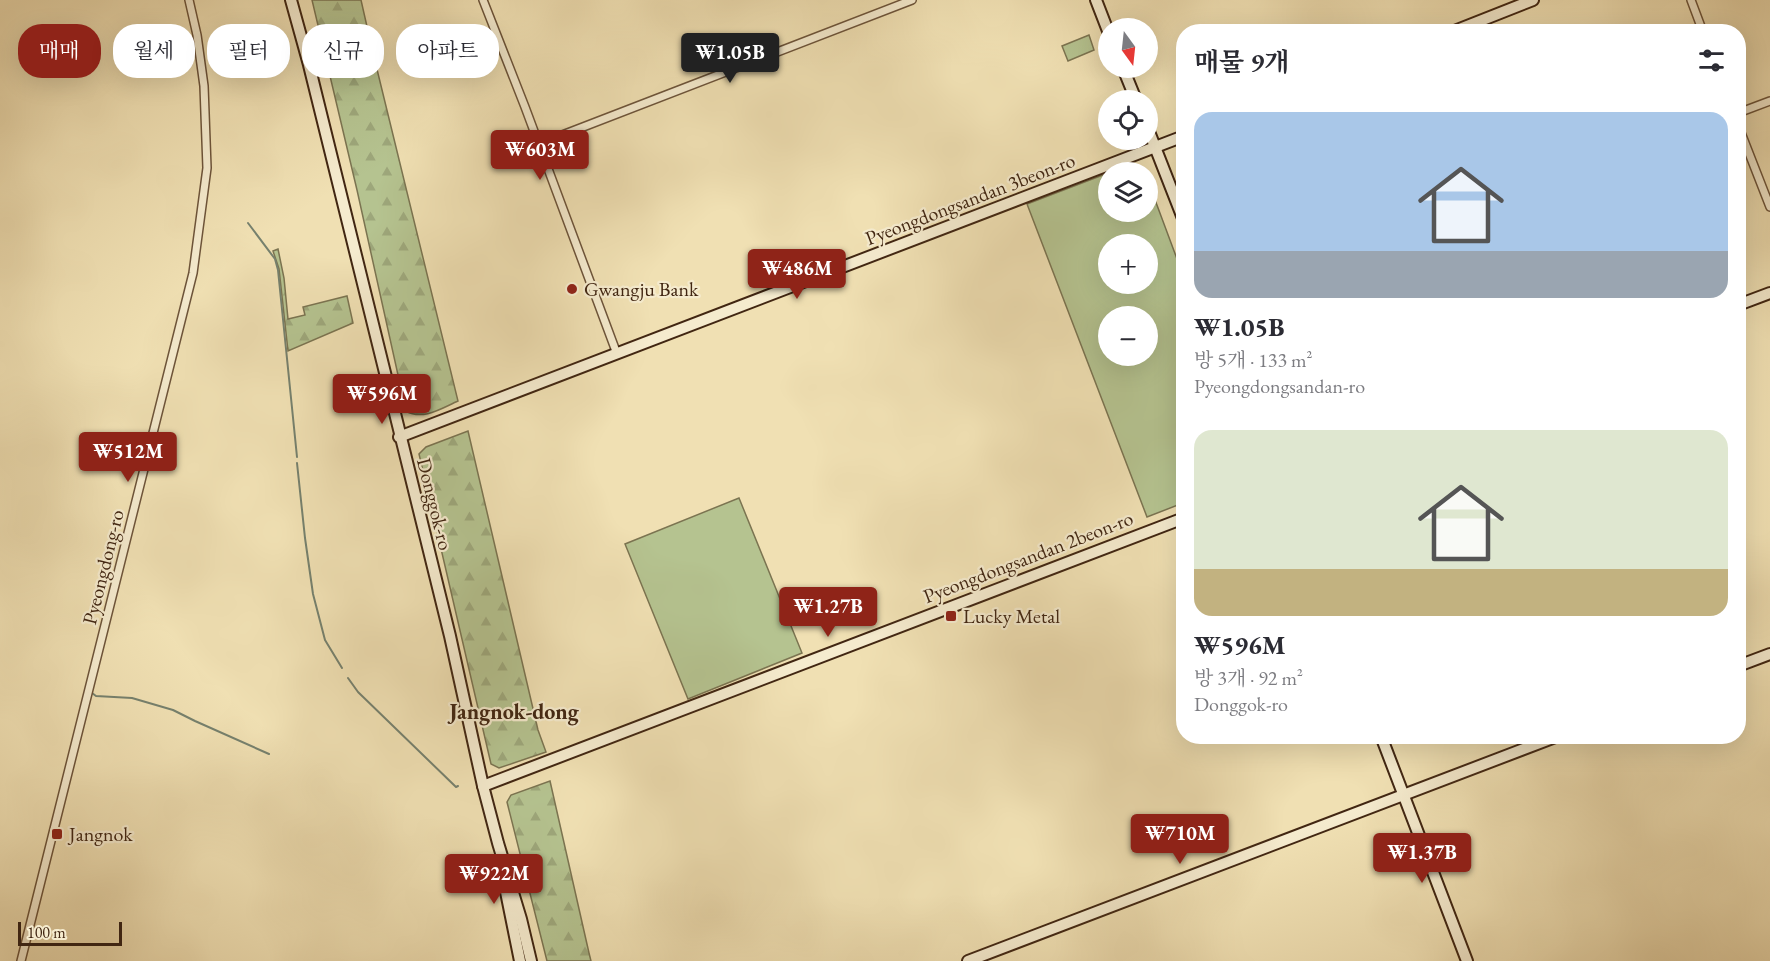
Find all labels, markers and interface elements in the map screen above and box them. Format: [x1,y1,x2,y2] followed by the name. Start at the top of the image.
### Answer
[1098,18,1158,78] north arrow
[1098,18,1158,366] map controls
[18,24,101,78] chip: 매매
[113,24,195,78] chip: 월세
[207,24,290,78] chip: 필터
[302,24,384,78] chip: 신규
[396,24,499,78] chip: 아파트
[681,33,779,84] pin: ₩1.05B
[695,39,765,65] text: ₩1.05B
[1695,44,1728,77] icon: filters
[1194,45,1289,79] text: 매물 9개
[1098,90,1158,150] button: locate
[498,130,582,181] pin: ₩603M
[505,136,575,162] text: ₩603M
[861,147,1079,251] street label: Pyeongdongsandan 3beon-ro
[1407,151,1515,259] icon: home
[1098,162,1158,222] button: layers
[1098,234,1158,294] button: +
[755,249,839,300] pin: ₩486M
[762,255,832,281] text: ₩486M
[584,276,699,302] place label: Gwangju Bank
[565,282,579,296] marker: Gwangju Bank
[1098,306,1158,366] button: −
[1194,310,1284,344] text: ₩1.05B
[1194,347,1313,373] text: 방 5개 · 133 m²
[1194,373,1365,399] text: Pyeongdongsandan-ro
[340,374,424,425] pin: ₩596M
[347,380,417,406] text: ₩596M
[86,432,170,483] pin: ₩512M
[93,438,163,464] text: ₩512M
[411,455,459,553] street label: Donggok-ro
[1407,469,1515,577] icon: home
[919,505,1137,609] street label: Pyeongdongsandan 2beon-ro
[76,507,130,627] street label: Pyeongdong-ro
[779,587,877,638] pin: ₩1.27B
[793,593,863,619] text: ₩1.27B
[963,603,1060,629] place label: Lucky Metal
[944,609,958,623] marker: Lucky Metal
[1194,628,1286,662] text: ₩596M
[1194,665,1303,691] text: 방 3개 · 92 m²
[1194,691,1288,717] text: Donggok-ro
[447,697,580,726] district label: Jangnok-dong
[1138,814,1222,865] pin: ₩710M
[1145,820,1215,846] text: ₩710M
[67,821,133,847] place label: Jangnok
[50,827,64,841] marker: Jangnok
[1373,833,1471,884] pin: ₩1.37B
[1387,839,1457,865] text: ₩1.37B
[452,854,536,905] pin: ₩922M
[459,860,529,886] text: ₩922M
[18,919,122,946] scale bar
[27,922,66,943] text: 100 m

